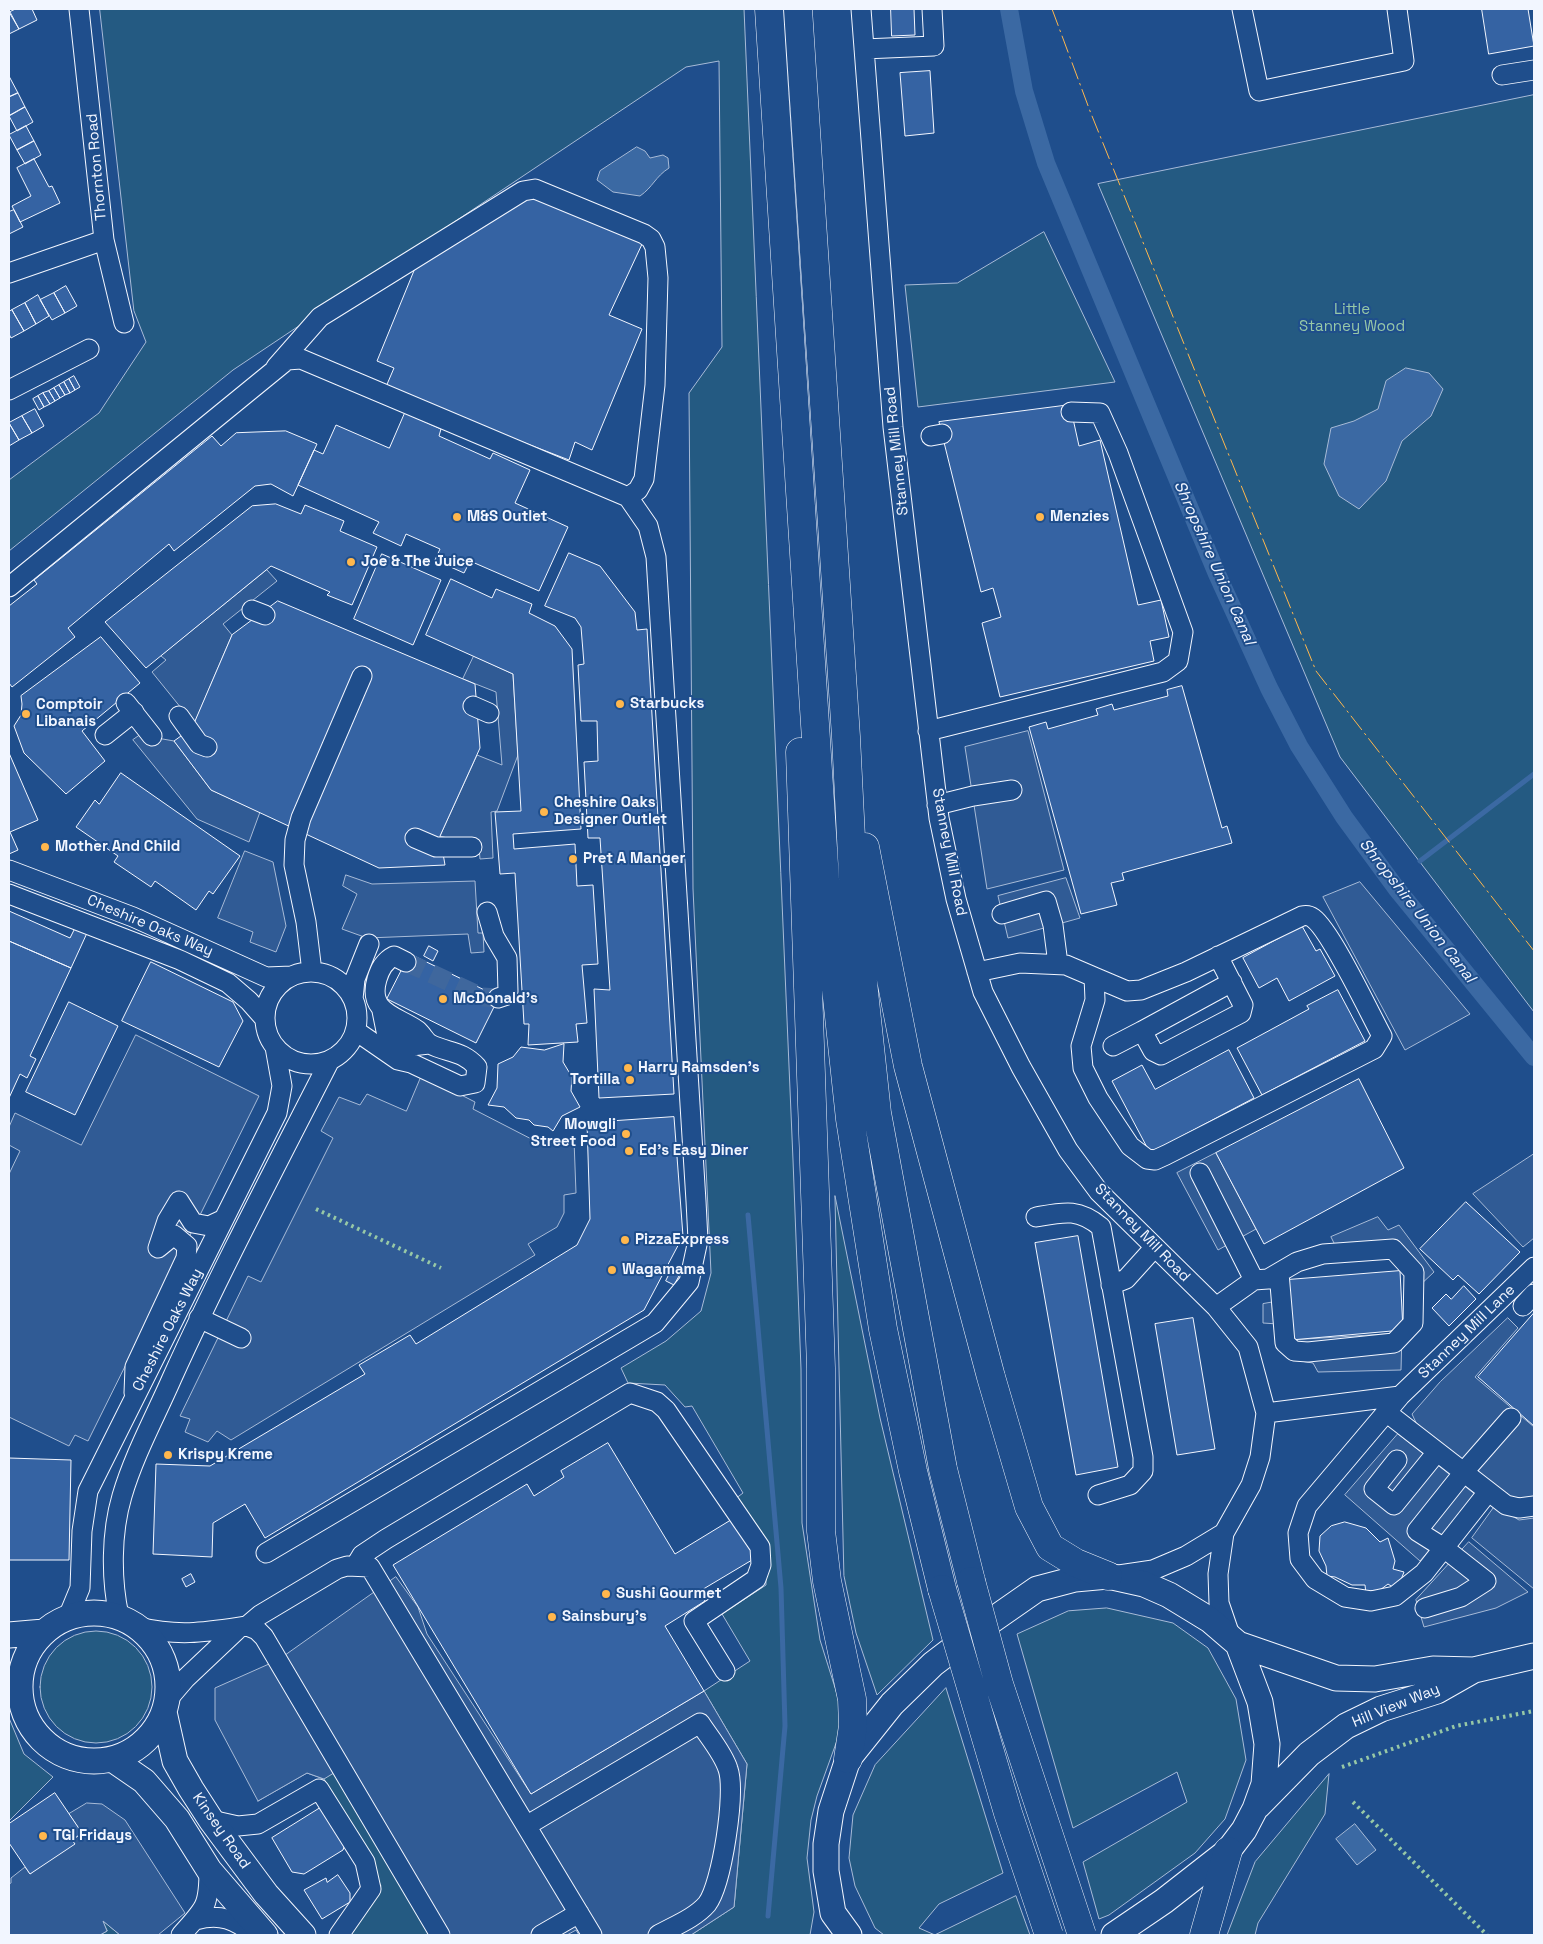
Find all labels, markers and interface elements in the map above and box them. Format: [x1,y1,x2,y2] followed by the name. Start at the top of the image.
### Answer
[83,113,111,221] street label: Thornton Road
[1299,301,1405,336] park label: Little Stanney Wood
[881,386,913,516] street label: Stanney Mill Road
[1169,478,1259,648] water label: Shropshire Union Canal
[467,508,547,526] place label: M&S Outlet
[1050,508,1109,526] place label: Menzies
[451,511,463,523] marker: M&S Outlet
[1034,511,1046,523] marker: Menzies
[361,553,474,571] place label: Joe & The Juice
[345,556,357,568] marker: Joe & The Juice
[630,695,704,713] place label: Starbucks
[36,696,103,731] place label: Comptoir Libanais
[614,698,626,710] marker: Starbucks
[20,708,32,720] marker: Comptoir Libanais
[928,787,970,917] street label: Stanney Mill Road
[554,794,667,829] place label: Cheshire Oaks Designer Outlet
[538,806,550,818] marker: Cheshire Oaks Designer Outlet
[1355,835,1479,987] water label: Shropshire Union Canal
[55,838,180,856] place label: Mother And Child
[39,841,51,853] marker: Mother And Child
[583,850,685,868] place label: Pret A Manger
[567,853,579,865] marker: Pret A Manger
[84,891,216,961] street label: Cheshire Oaks Way
[453,990,538,1008] place label: McDonald's
[437,993,449,1005] marker: McDonald's
[638,1059,760,1077] place label: Harry Ramsden's
[622,1062,634,1074] marker: Harry Ramsden's
[570,1071,620,1089] place label: Tortilla
[624,1074,636,1086] marker: Tortilla
[531,1116,616,1151] place label: Mowgli Street Food
[620,1128,632,1140] marker: Mowgli Street Food
[639,1142,748,1160] place label: Ed's Easy Diner
[623,1145,635,1157] marker: Ed's Easy Diner
[1090,1180,1194,1286] street label: Stanney Mill Road
[635,1231,729,1249] place label: PizzaExpress
[619,1234,631,1246] marker: PizzaExpress
[622,1261,705,1279] place label: Wagamama
[606,1264,618,1276] marker: Wagamama
[129,1266,207,1394] street label: Cheshire Oaks Way
[1415,1281,1519,1383] street label: Stanney Mill Lane
[178,1446,273,1464] place label: Krispy Kreme
[162,1449,174,1461] marker: Krispy Kreme
[616,1585,722,1603] place label: Sushi Gourmet
[600,1588,612,1600] marker: Sushi Gourmet
[562,1608,647,1626] place label: Sainsbury's
[546,1611,558,1623] marker: Sainsbury's
[1350,1680,1442,1732] street label: Hill View Way
[188,1790,254,1872] street label: Kinsey Road
[53,1827,132,1845] place label: TGI Fridays
[37,1830,49,1842] marker: TGI Fridays

